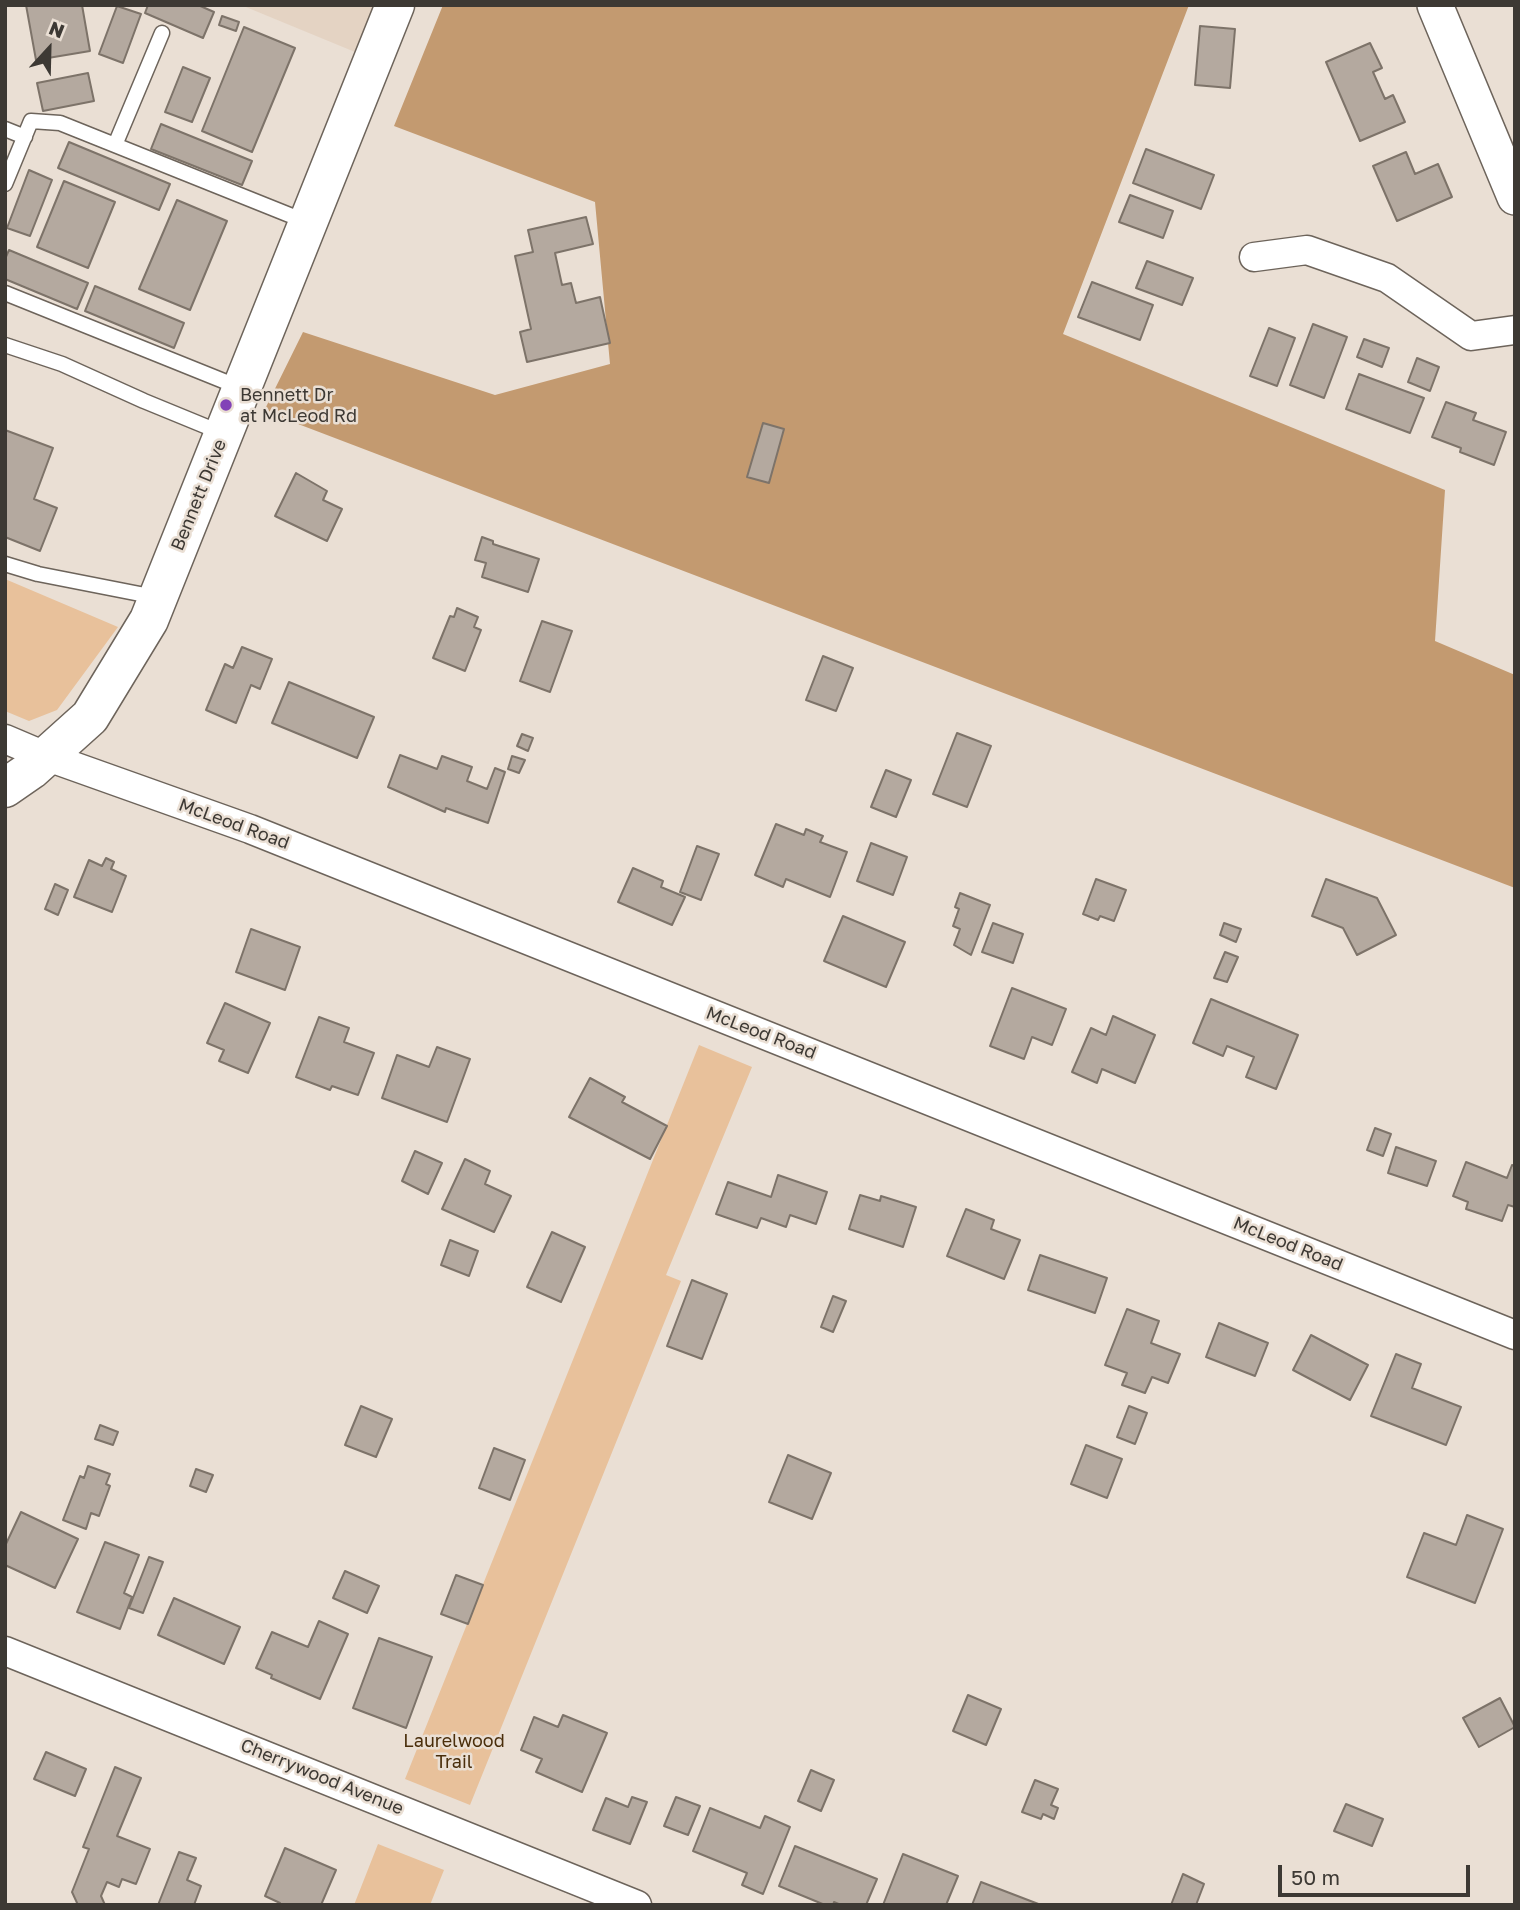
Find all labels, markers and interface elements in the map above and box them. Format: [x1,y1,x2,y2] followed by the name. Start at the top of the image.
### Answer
[14,14,84,84] north arrow
[46,16,68,42] text: N
[240,384,357,426] place label: Bennett Dr at McLeod Rd
[218,397,234,413] marker: Bennett Dr at McLeod Rd
[167,436,231,554] street label: Bennett Drive
[176,794,292,854] street label: McLeod Road
[703,1002,819,1064] street label: McLeod Road
[1230,1212,1346,1276] street label: McLeod Road
[403,1730,505,1772] park label: Laurelwood Trail
[237,1734,407,1820] street label: Cherrywood Avenue
[1282,1850,1474,1894] scale bar
[1291,1864,1340,1890] text: 50 m

